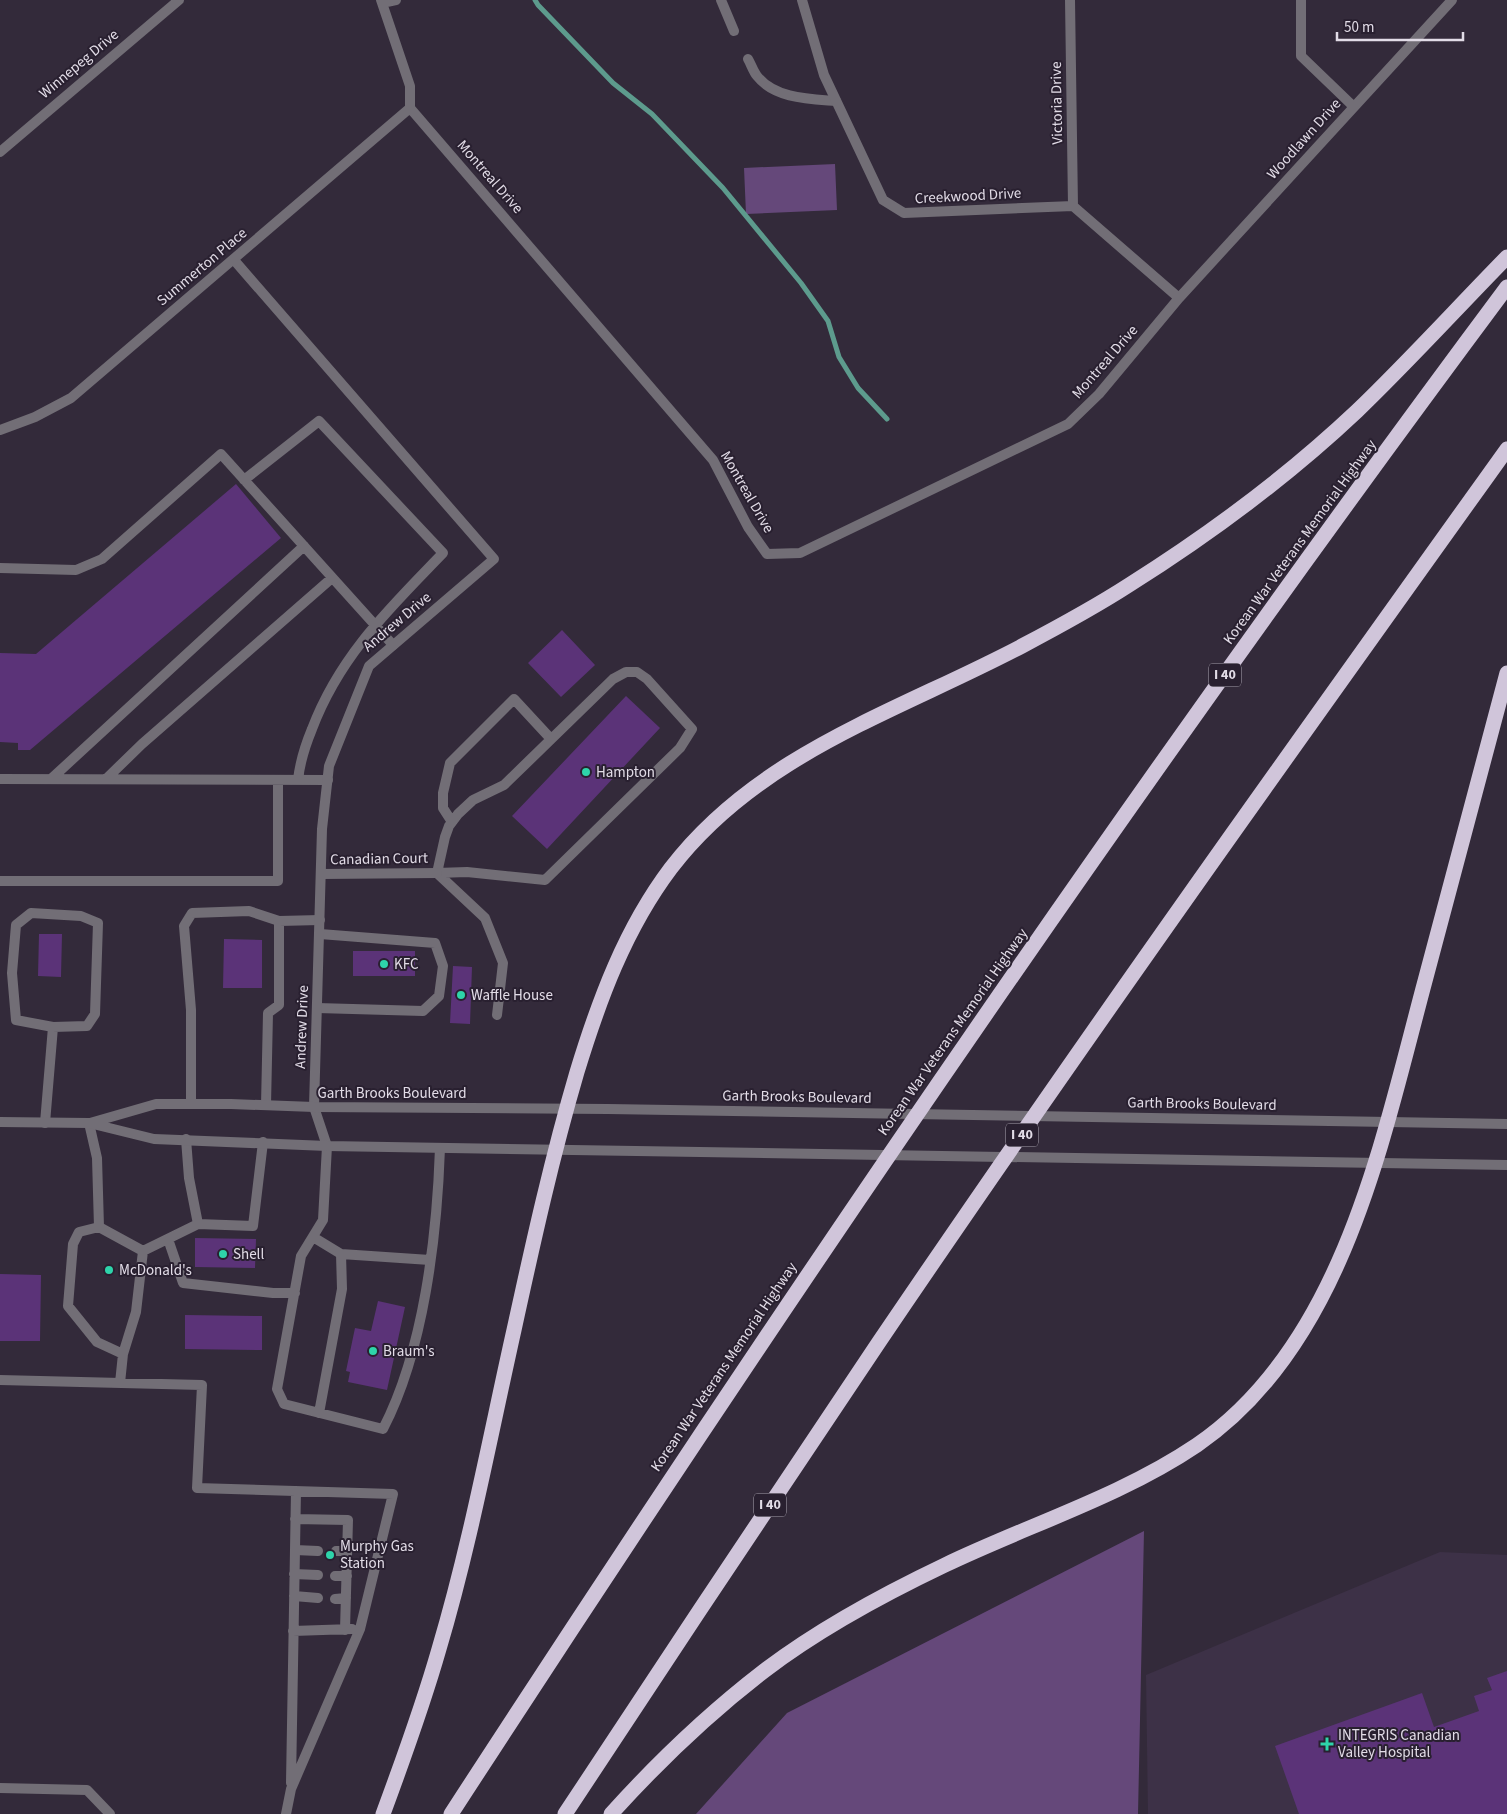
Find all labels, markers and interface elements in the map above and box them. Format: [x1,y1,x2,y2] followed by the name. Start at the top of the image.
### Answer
[1337,10,1463,42] scale bar
[1344,17,1374,38] text: 50 m
[35,24,123,104] street label: Winnepeg Drive
[1046,61,1068,145] street label: Victoria Drive
[1262,94,1346,184] street label: Woodlawn Drive
[452,136,528,218] street label: Montreal Drive
[914,183,1022,209] street label: Creekwood Drive
[152,223,252,311] street label: Summerton Place
[1067,321,1143,403] street label: Montreal Drive
[1218,435,1382,649] street label: Korean War Veterans Memorial Highway
[715,447,779,537] street label: Montreal Drive
[358,587,436,657] street label: Andrew Drive
[1209,664,1241,686] road number: I 40
[596,762,655,783] place label: Hampton
[580,766,592,778] marker: Hampton
[330,848,428,870] street label: Canadian Court
[873,924,1033,1140] street label: Korean War Veterans Memorial Highway
[394,954,419,975] place label: KFC
[378,958,390,970] marker: KFC
[290,985,314,1069] street label: Andrew Drive
[471,985,553,1006] place label: Waffle House
[455,989,467,1001] marker: Waffle House
[317,1083,467,1104] street label: Garth Brooks Boulevard
[722,1085,872,1109] street label: Garth Brooks Boulevard
[1127,1092,1277,1116] street label: Garth Brooks Boulevard
[1006,1124,1038,1146] road number: I 40
[233,1244,264,1265] place label: Shell
[217,1248,229,1260] marker: Shell
[646,1258,802,1476] street label: Korean War Veterans Memorial Highway
[119,1260,192,1281] place label: McDonald's
[103,1264,115,1276] marker: McDonald's
[383,1341,435,1362] place label: Braum's
[367,1345,379,1357] marker: Braum's
[754,1494,786,1516] road number: I 40
[340,1536,414,1574] place label: Murphy Gas Station
[324,1549,336,1561] marker: Murphy Gas Station
[1338,1725,1460,1763] place label: INTEGRIS Canadian Valley Hospital
[1320,1737,1334,1751] marker: INTEGRIS Canadian Valley Hospital

